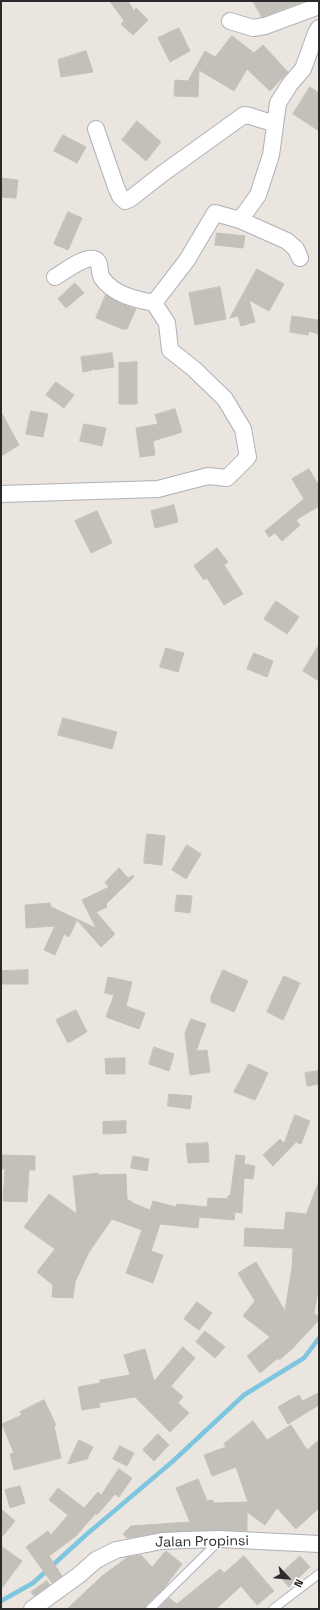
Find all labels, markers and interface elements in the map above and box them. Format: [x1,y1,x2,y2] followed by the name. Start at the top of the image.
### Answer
[155,1533,249,1551] street label: Jalan Propinsi
[268,1558,308,1598] north arrow
[291,1577,307,1590] text: N

